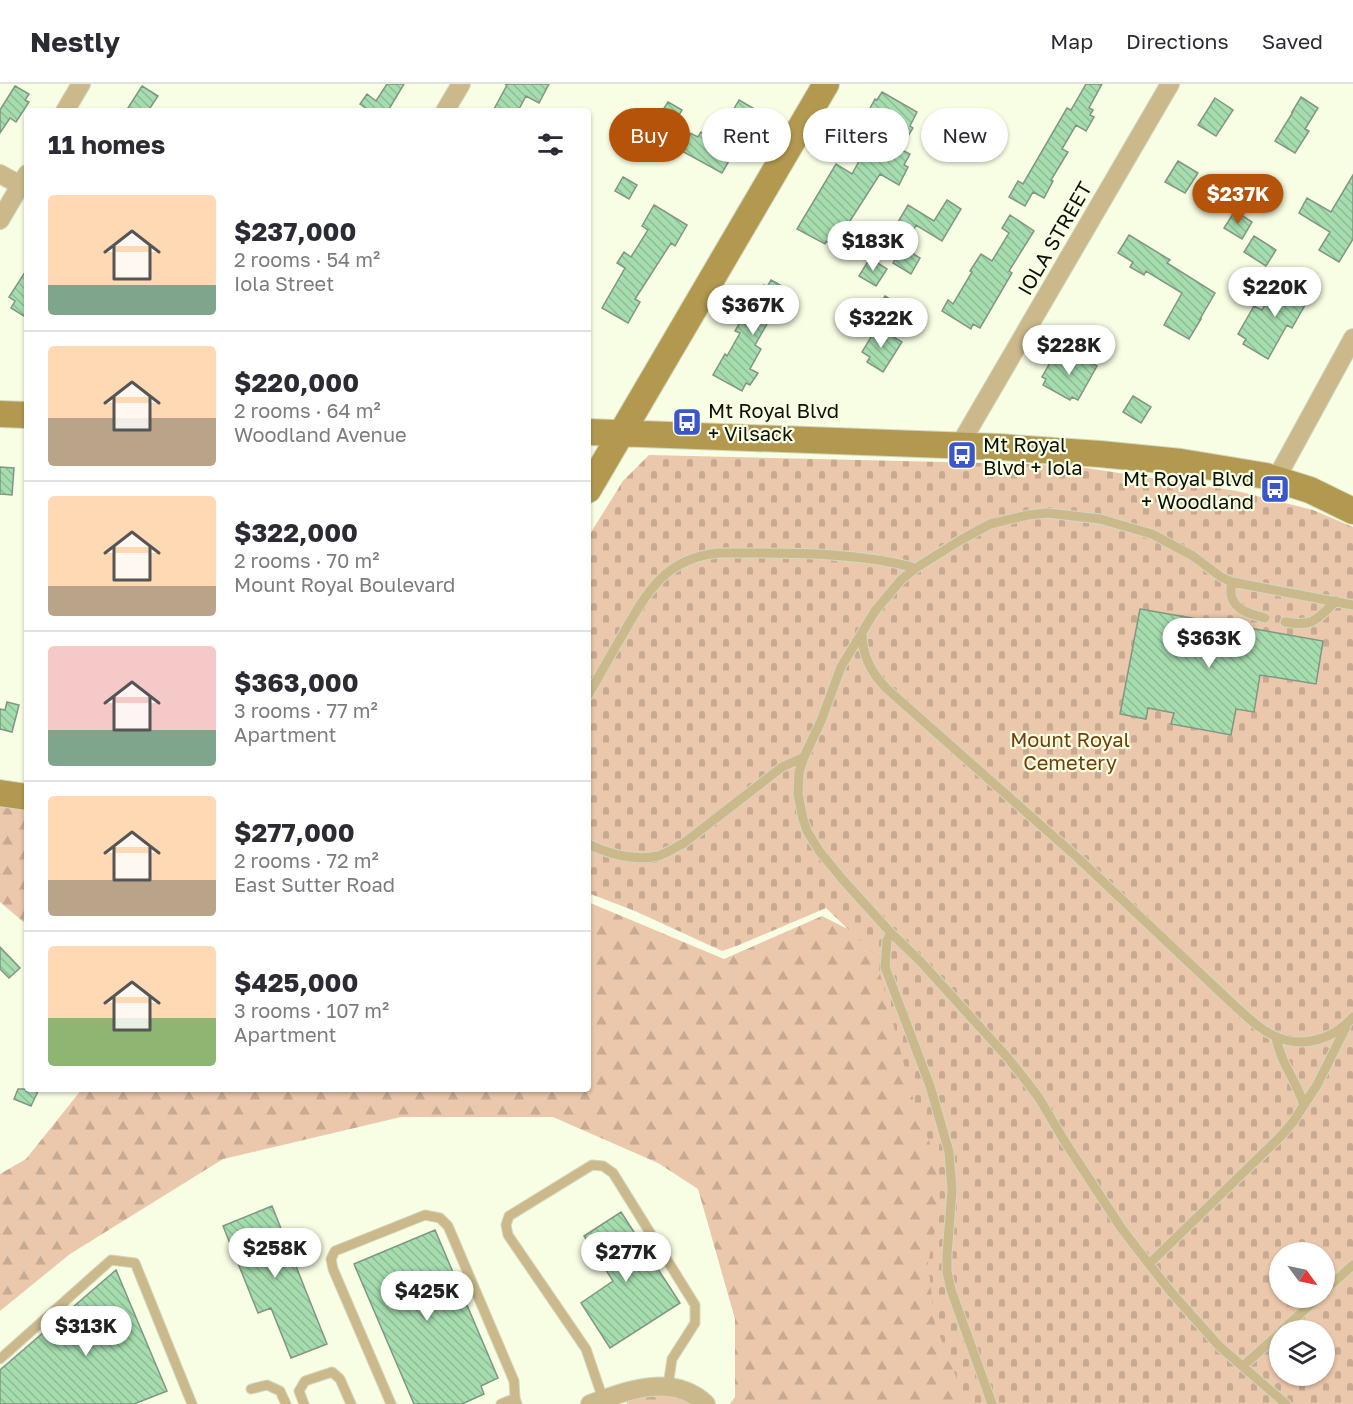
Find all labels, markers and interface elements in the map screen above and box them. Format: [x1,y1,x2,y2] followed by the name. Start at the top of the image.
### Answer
[30,25,120,58] text: Nestly
[1050,28,1093,54] text: Map
[1126,28,1229,54] text: Directions
[1262,28,1323,54] text: Saved
[609,108,690,162] chip: Buy
[702,108,791,162] chip: Rent
[803,108,909,162] chip: Filters
[921,108,1008,162] chip: New
[534,128,567,161] icon: filters
[48,129,165,160] text: 11 homes
[1196,174,1280,225] pin: $237K
[1012,177,1096,299] street label: IOLA STREET
[1206,181,1270,205] text: $237K
[234,216,356,247] text: $237,000
[96,219,168,291] icon: home
[831,221,915,272] pin: $183K
[841,228,905,252] text: $183K
[234,247,380,271] text: 2 rooms · 54 m²
[1233,267,1317,318] pin: $220K
[234,271,334,295] text: Iola Street
[1242,274,1308,298] text: $220K
[711,285,795,336] pin: $367K
[721,292,785,316] text: $367K
[839,298,923,349] pin: $322K
[849,305,913,329] text: $322K
[1027,325,1111,376] pin: $228K
[1036,332,1102,356] text: $228K
[234,367,359,398] text: $220,000
[96,370,168,442] icon: home
[234,398,381,422] text: 2 rooms · 64 m²
[708,398,839,445] place label: Mt Royal Blvd + Vilsack
[671,406,703,438] bus stop icon: Mt Royal Blvd + Vilsack
[234,422,407,446] text: Woodland Avenue
[983,432,1082,479] place label: Mt Royal Blvd + Iola
[946,439,978,471] bus stop icon: Mt Royal Blvd + Iola
[1123,466,1254,513] place label: Mt Royal Blvd + Woodland
[1259,473,1291,505] bus stop icon: Mt Royal Blvd + Woodland
[234,517,358,548] text: $322,000
[96,520,168,592] icon: home
[234,548,379,572] text: 2 rooms · 70 m²
[234,572,455,596] text: Mount Royal Boulevard
[1167,618,1251,669] pin: $363K
[1177,625,1242,649] text: $363K
[234,667,359,698] text: $363,000
[96,670,168,742] icon: home
[234,698,378,722] text: 3 rooms · 77 m²
[234,722,337,746] text: Apartment
[1010,727,1130,774] park label: Mount Royal Cemetery
[234,817,355,848] text: $277,000
[96,820,168,892] icon: home
[234,848,379,872] text: 2 rooms · 72 m²
[234,872,395,896] text: East Sutter Road
[234,967,358,998] text: $425,000
[96,970,168,1042] icon: home
[234,998,389,1022] text: 3 rooms · 107 m²
[234,1022,337,1046] text: Apartment
[233,1228,317,1279] pin: $258K
[584,1232,668,1283] pin: $277K
[242,1235,308,1259] text: $258K
[595,1239,657,1263] text: $277K
[1269,1242,1335,1308] north arrow
[1269,1242,1335,1386] map controls
[385,1271,469,1322] pin: $425K
[395,1278,459,1302] text: $425K
[44,1306,128,1357] pin: $313K
[55,1313,117,1337] text: $313K
[1269,1320,1335,1386] button: layers

